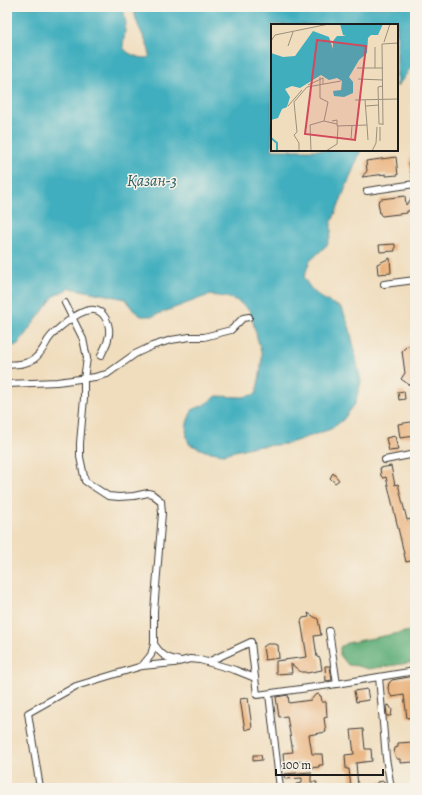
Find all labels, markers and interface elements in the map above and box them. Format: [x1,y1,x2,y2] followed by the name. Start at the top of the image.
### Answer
[271,24,398,151] inset map
[127,170,177,192] water label: Қазан-3
[276,751,383,777] scale bar
[282,757,311,773] text: 100 m

